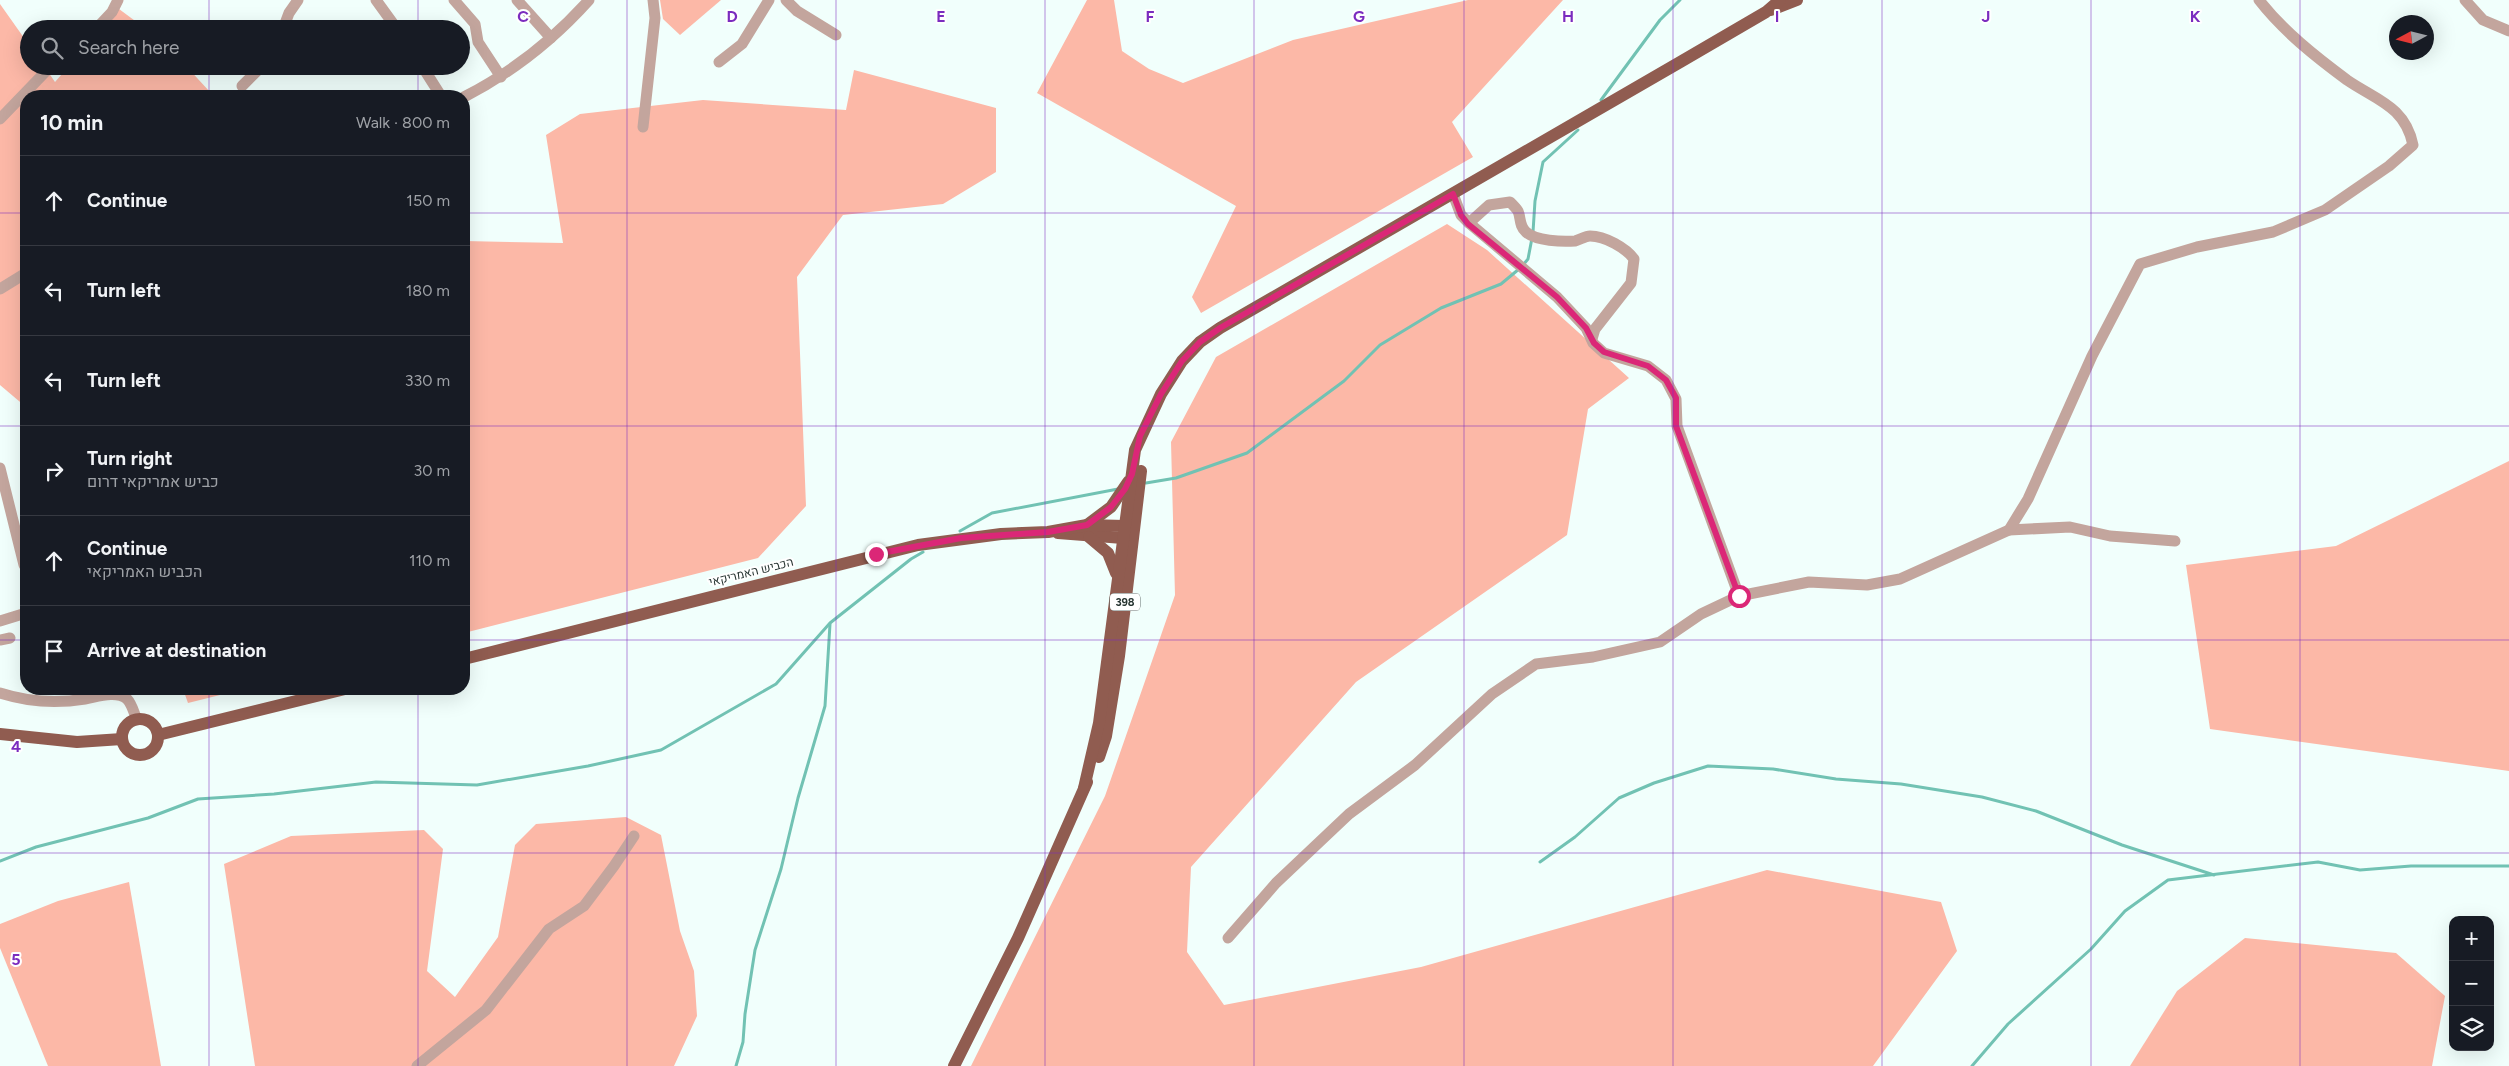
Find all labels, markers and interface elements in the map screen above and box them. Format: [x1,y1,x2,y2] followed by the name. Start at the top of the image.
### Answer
[517,7,529,26] text: C
[726,7,738,26] text: D
[936,7,946,26] text: E
[1146,7,1155,26] text: F
[1353,7,1365,26] text: G
[1562,7,1574,26] text: H
[1775,7,1779,26] text: I
[1982,7,1990,26] text: J
[2190,7,2201,26] text: K
[2389,15,2434,60] north arrow
[20,20,470,75] search box
[38,34,66,62] icon: search
[78,36,180,59] text: Search here
[40,110,103,135] text: 10 min
[356,113,450,132] text: Walk · 800 m
[40,187,68,215] icon: ahead
[87,189,167,212] text: Continue
[406,191,450,210] text: 150 m
[40,277,68,305] icon: left
[87,279,161,302] text: Turn left
[406,281,450,300] text: 180 m
[40,367,68,395] icon: left
[87,369,161,392] text: Turn left
[405,371,450,390] text: 330 m
[87,447,173,470] text: Turn right
[40,457,68,485] icon: right
[413,461,450,480] text: 30 m
[87,472,219,491] text: כביש אמריקאי דרום
[87,537,167,560] text: Continue
[865,543,888,566] route end
[40,547,68,575] icon: ahead
[409,551,450,570] text: 110 m
[707,555,795,589] street label: הכביש האמריקאי
[87,562,202,581] text: הכביש האמריקאי
[1728,585,1751,608] route start
[1110,594,1140,610] road number: 398
[40,637,68,665] icon: arrive
[87,639,266,662] text: Arrive at destination
[11,737,21,756] text: 4
[2449,916,2494,1051] map controls
[2449,916,2494,961] button: +
[11,950,21,969] text: 5
[2449,961,2494,1006] button: −
[2449,1006,2494,1051] button: layers

